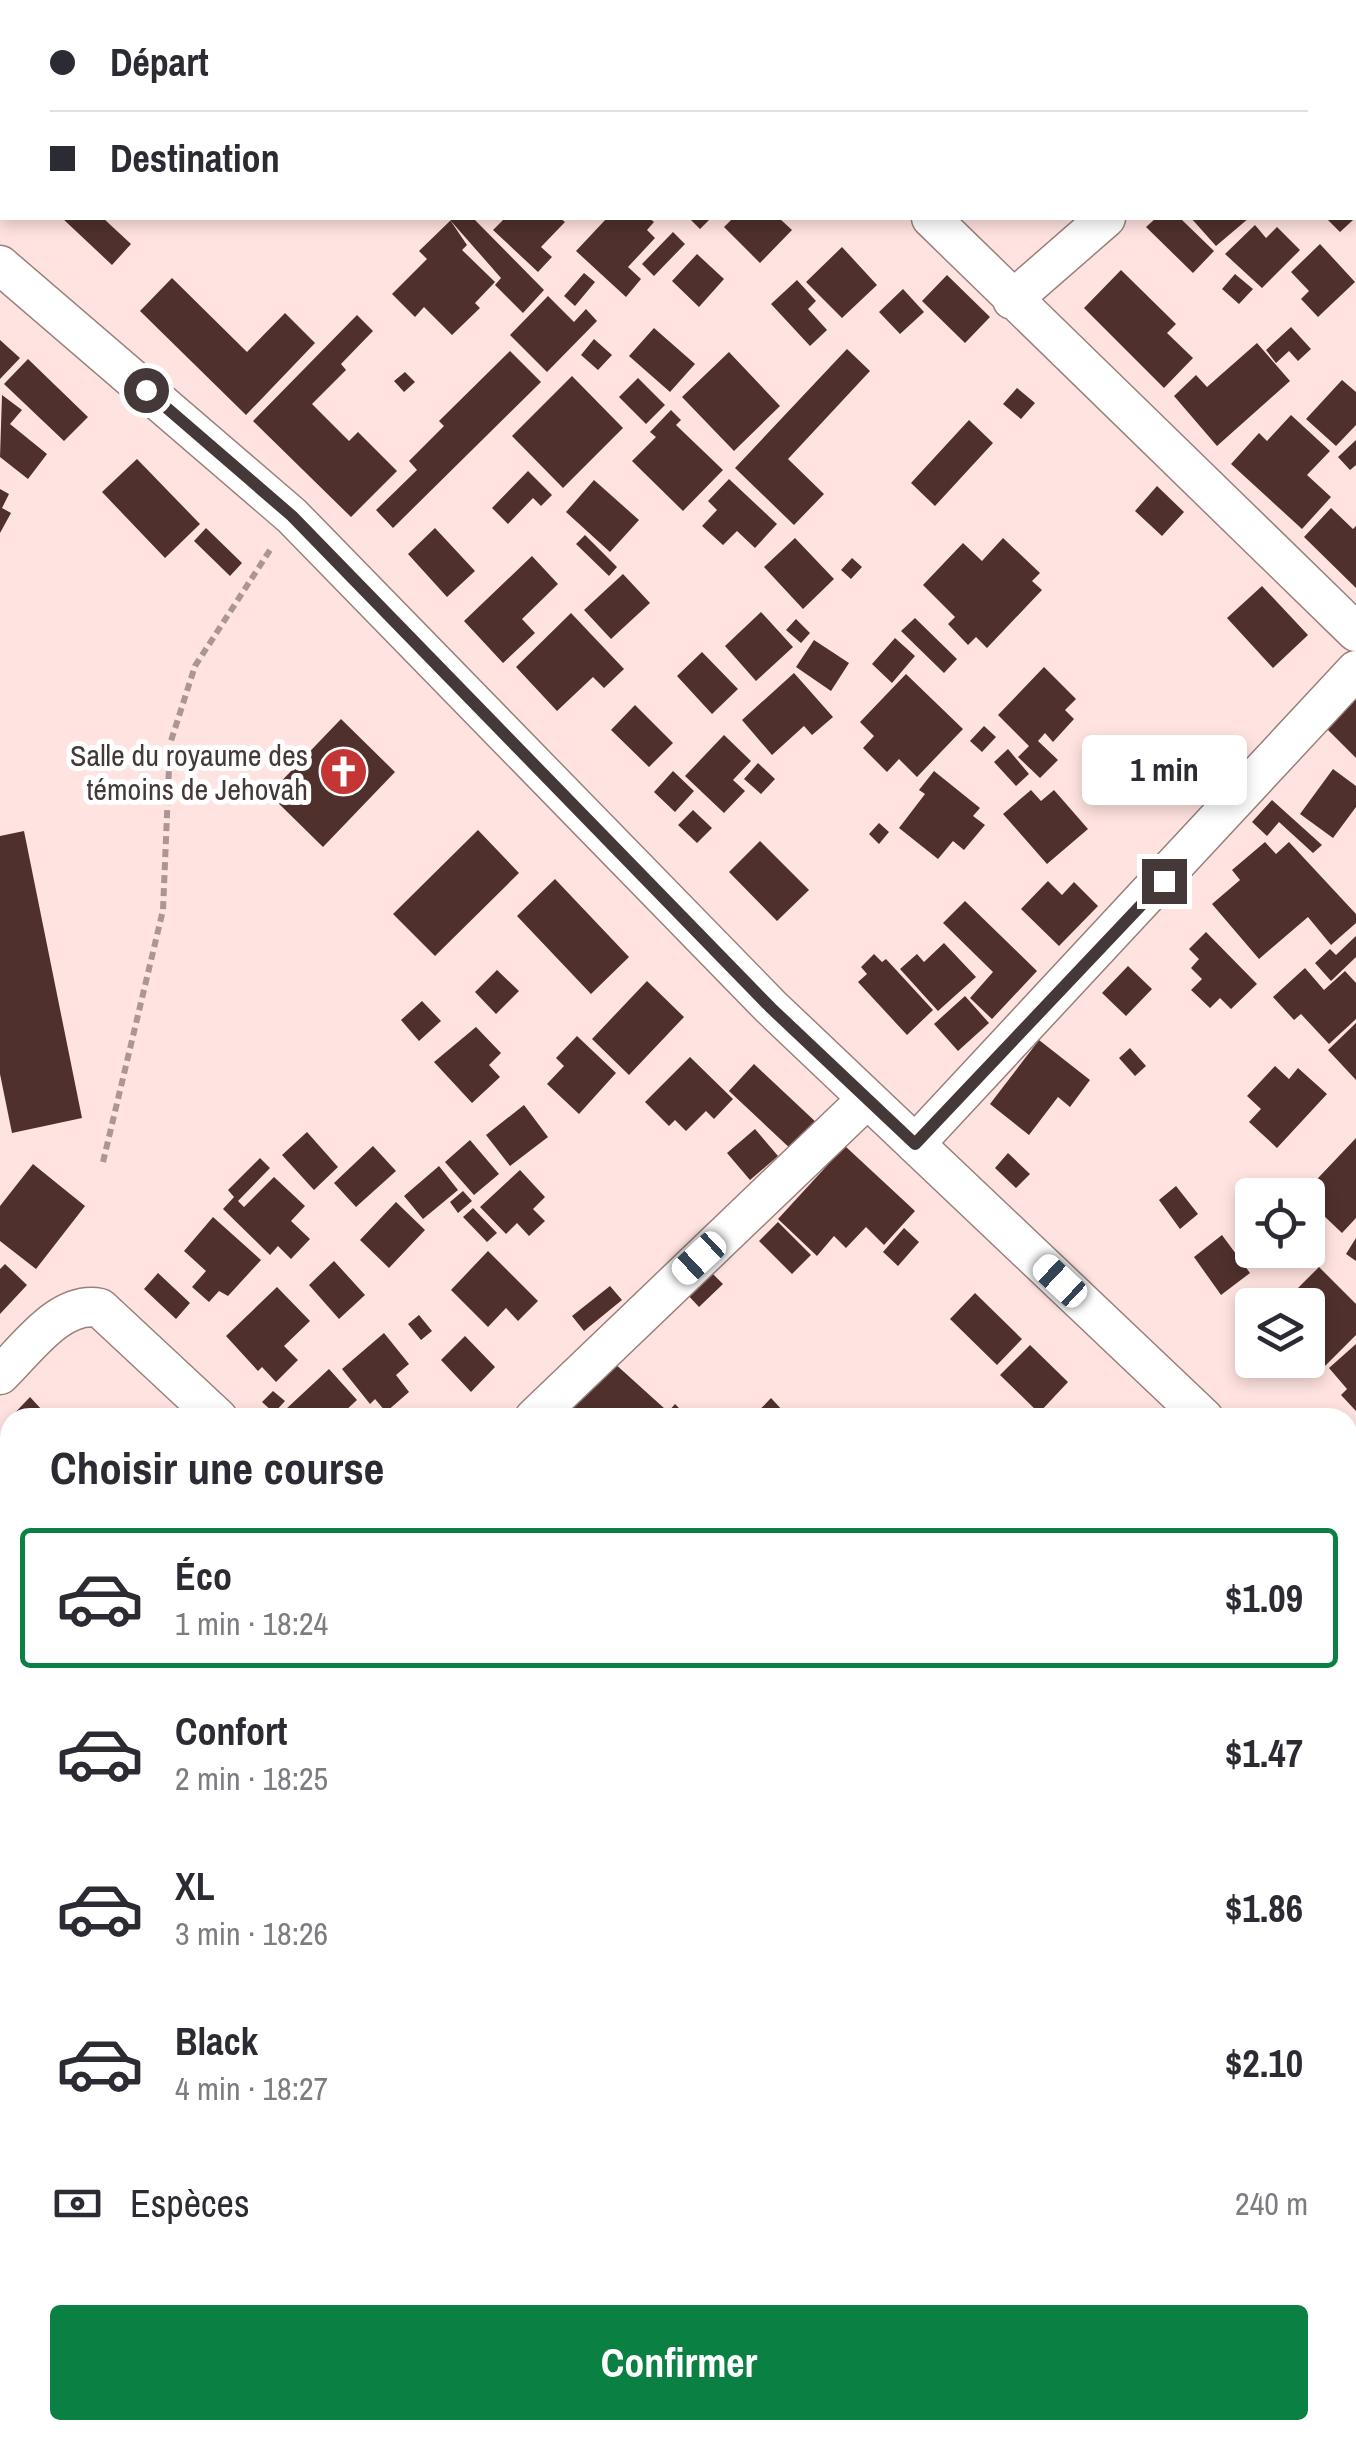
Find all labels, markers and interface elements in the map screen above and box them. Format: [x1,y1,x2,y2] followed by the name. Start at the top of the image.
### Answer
[110,37,209,88] text: Départ
[110,133,280,184] text: Destination
[124,368,169,413] route start
[70,735,308,809] place label: Salle du royaume des témoins de Jehovah
[1082,736,1246,806] callout: 1 min
[317,746,369,798] church icon: Salle du royaume des témoins de Jehovah
[1130,748,1199,791] text: 1 min
[1142,859,1187,904] route end
[1235,1178,1325,1378] map controls
[1235,1178,1325,1268] button: locate
[667,1227,731,1289] car
[1028,1250,1092,1312] car
[1235,1288,1325,1378] button: layers
[50,1437,384,1498] text: Choisir une course
[175,1551,232,1602] text: Éco
[55,1553,145,1643] icon: car
[1225,1573,1303,1624] text: $1.09
[175,1602,328,1645] text: 1 min · 18:24
[175,1706,287,1757] text: Confort
[55,1708,145,1798] icon: car
[1225,1728,1303,1779] text: $1.47
[175,1757,328,1800] text: 2 min · 18:25
[175,1861,215,1912] text: XL
[55,1863,145,1953] icon: car
[1225,1883,1303,1934] text: $1.86
[175,1912,328,1955] text: 3 min · 18:26
[175,2016,258,2067] text: Black
[55,2018,145,2108] icon: car
[1225,2038,1303,2089] text: $2.10
[175,2067,328,2110] text: 4 min · 18:27
[50,2176,105,2231] icon: cash
[130,2178,250,2229] text: Espèces
[1235,2182,1308,2225] text: 240 m
[50,2305,1308,2420] button: Confirmer

